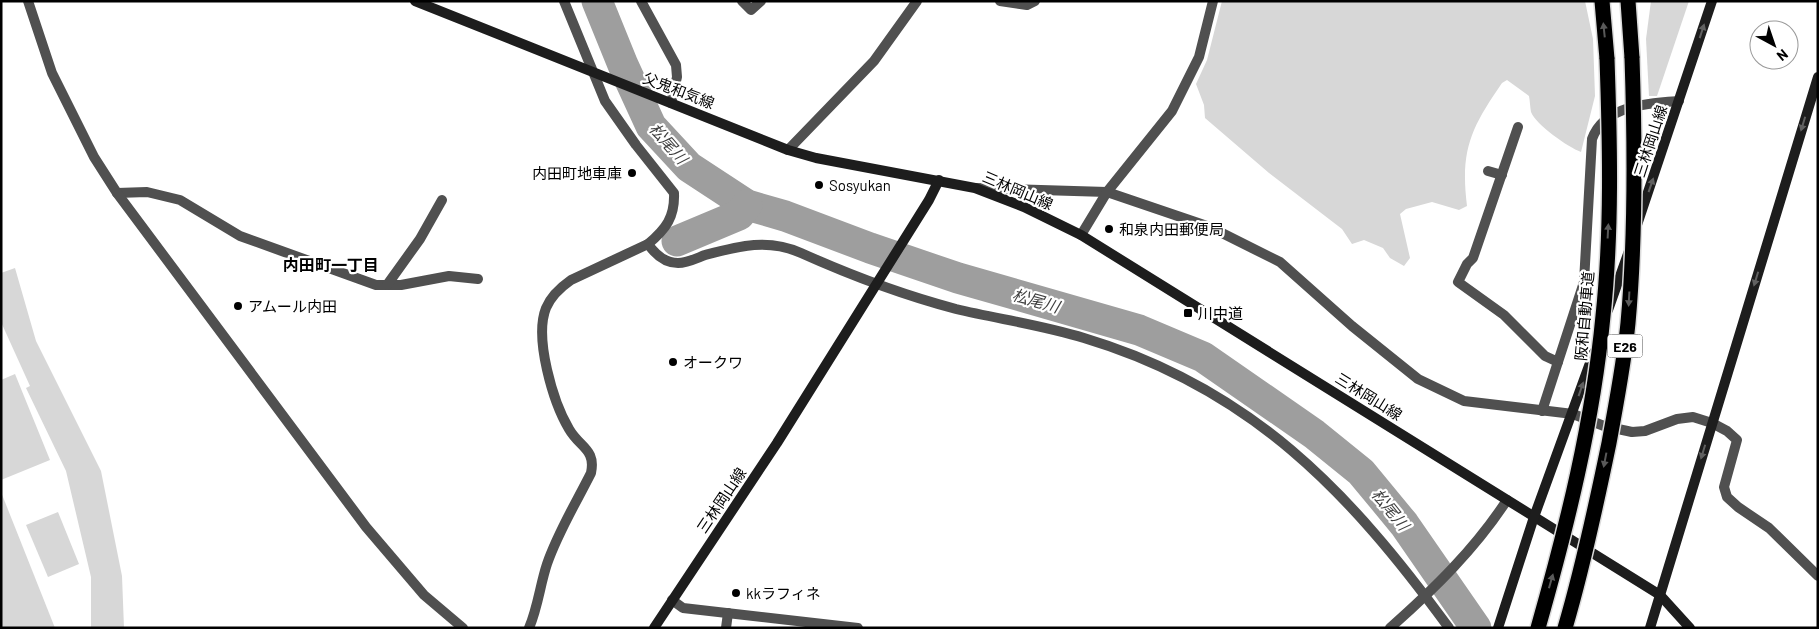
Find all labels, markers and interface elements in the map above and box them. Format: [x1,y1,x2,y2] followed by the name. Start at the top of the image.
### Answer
[1749,20,1799,70] north arrow
[1600,22,1608,38] one-way arrow
[1698,23,1706,38] one-way arrow
[1774,46,1792,65] text: N
[641,68,717,112] street label: 父鬼和気線
[1630,103,1670,179] street label: 三林岡山線
[1799,117,1807,132] one-way arrow
[646,119,693,169] water label: 松尾川
[532,164,622,182] place label: 内田町地車庫
[626,167,638,179] marker: 内田町地車庫
[980,167,1056,213] street label: 三林岡山線
[829,176,891,194] place label: Sosyukan
[1648,178,1655,193] one-way arrow
[813,179,825,191] marker: Sosyukan
[1119,220,1224,238] place label: 和泉内田郵便局
[1103,223,1115,235] marker: 和泉内田郵便局
[1604,223,1612,239] one-way arrow
[283,255,379,274] district label: 内田町一丁目
[1571,270,1597,362] street label: 阪和自動車道
[1752,272,1759,287] one-way arrow
[1010,284,1064,316] water label: 松尾川
[1625,291,1633,307] one-way arrow
[248,297,337,315] place label: アムール内田
[232,300,244,312] marker: アムール内田
[1198,304,1243,322] place label: 川中道
[1182,307,1194,319] marker: 川中道
[1608,334,1642,358] road number: E26
[683,353,743,371] place label: オークワ
[667,356,679,368] marker: オークワ
[1332,368,1406,424] street label: 三林岡山線
[1578,381,1586,396] one-way arrow
[1699,444,1707,459] one-way arrow
[1601,452,1609,468] one-way arrow
[693,464,749,536] street label: 三林岡山線
[1369,484,1415,535] water label: 松尾川
[1548,573,1556,588] one-way arrow
[746,584,821,602] place label: kkラフィネ
[730,587,742,599] marker: kkラフィネ

